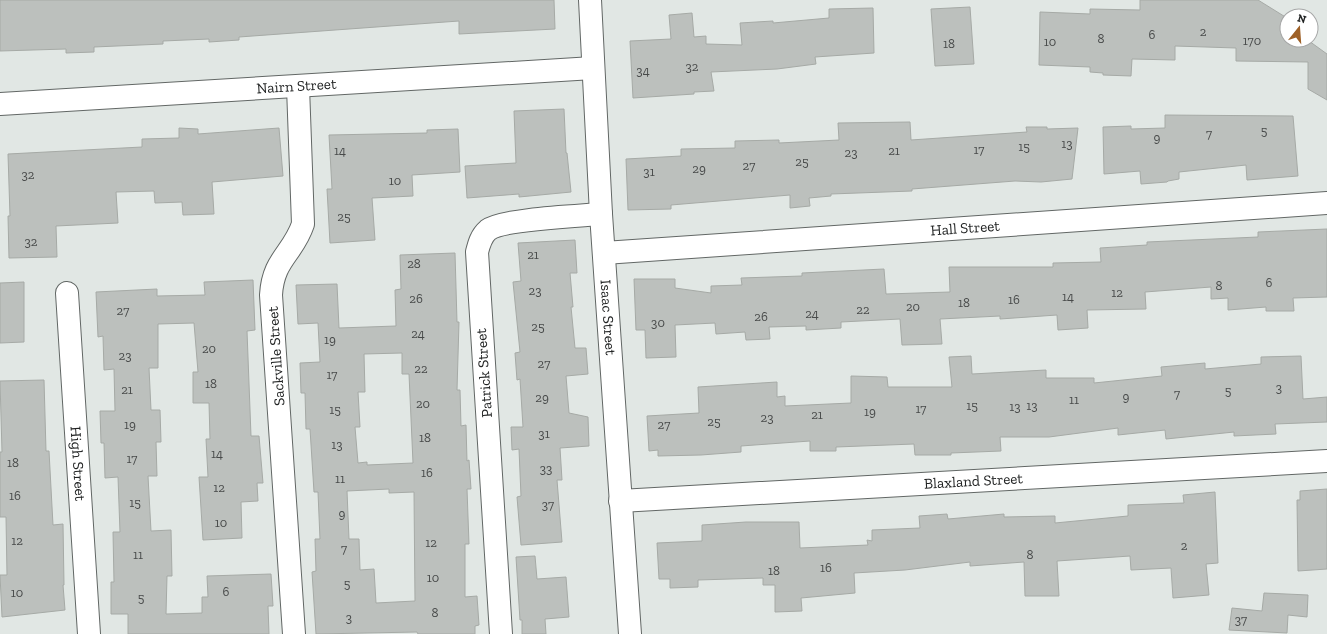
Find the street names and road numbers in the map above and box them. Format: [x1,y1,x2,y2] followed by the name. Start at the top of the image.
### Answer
[256,75,337,97] street label: Nairn Street
[930,217,1001,239] street label: Hall Street
[597,279,620,356] street label: Isaac Street
[264,305,288,406] street label: Sackville Street
[472,327,496,418] street label: Patrick Street
[67,426,89,502] street label: High Street
[923,469,1024,493] street label: Blaxland Street

